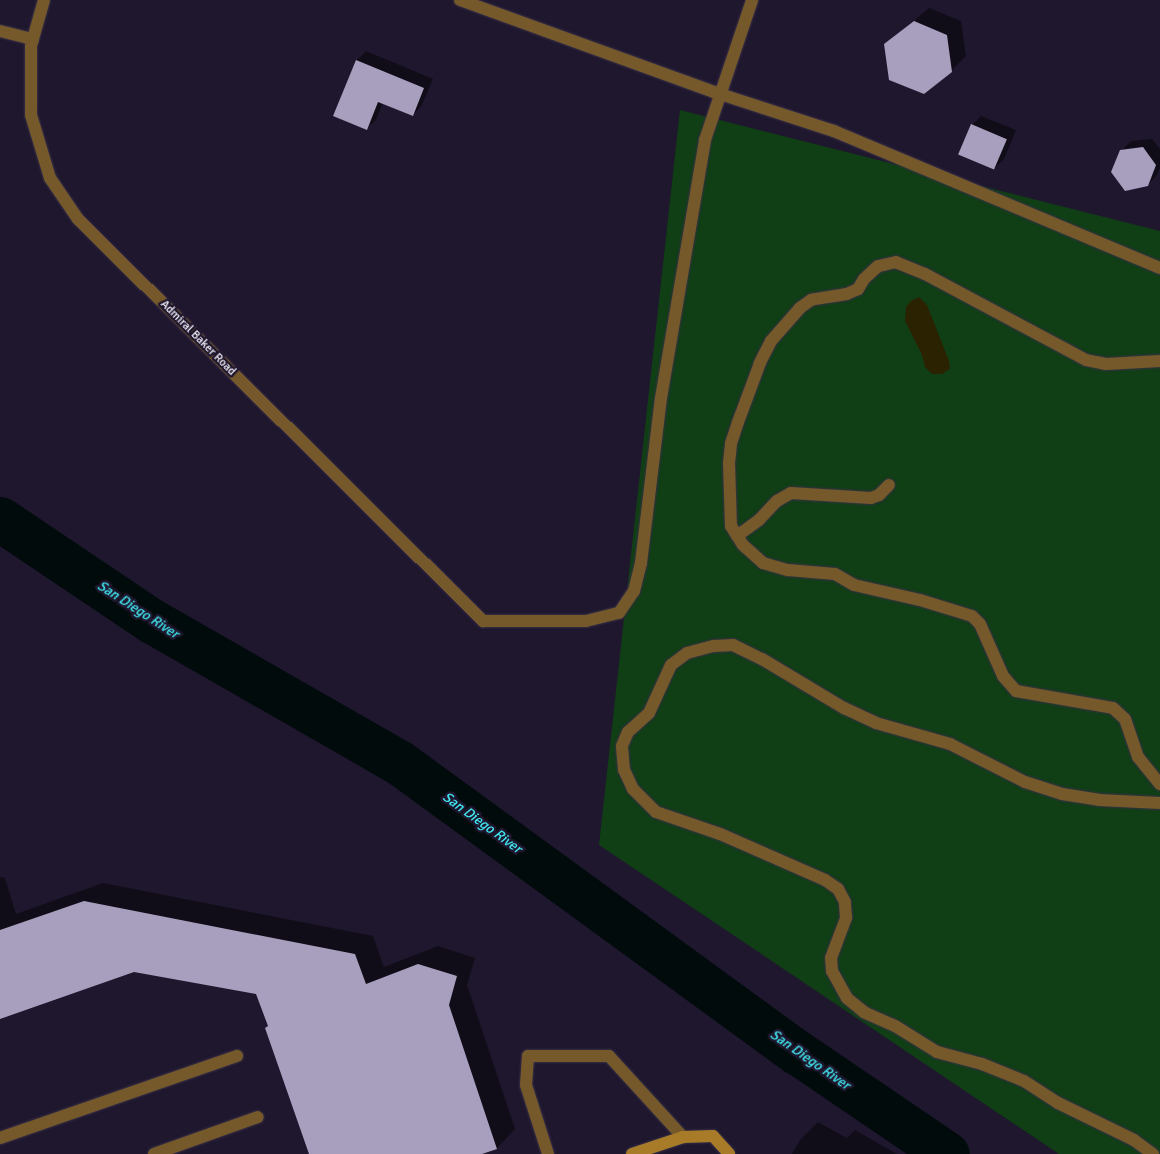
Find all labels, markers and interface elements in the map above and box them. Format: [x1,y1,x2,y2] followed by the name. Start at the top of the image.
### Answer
[157,297,239,379] street label: Admiral Baker Road
[94,577,182,643] water label: San Diego River
[439,789,525,857] water label: San Diego River
[767,1026,853,1094] water label: San Diego River

